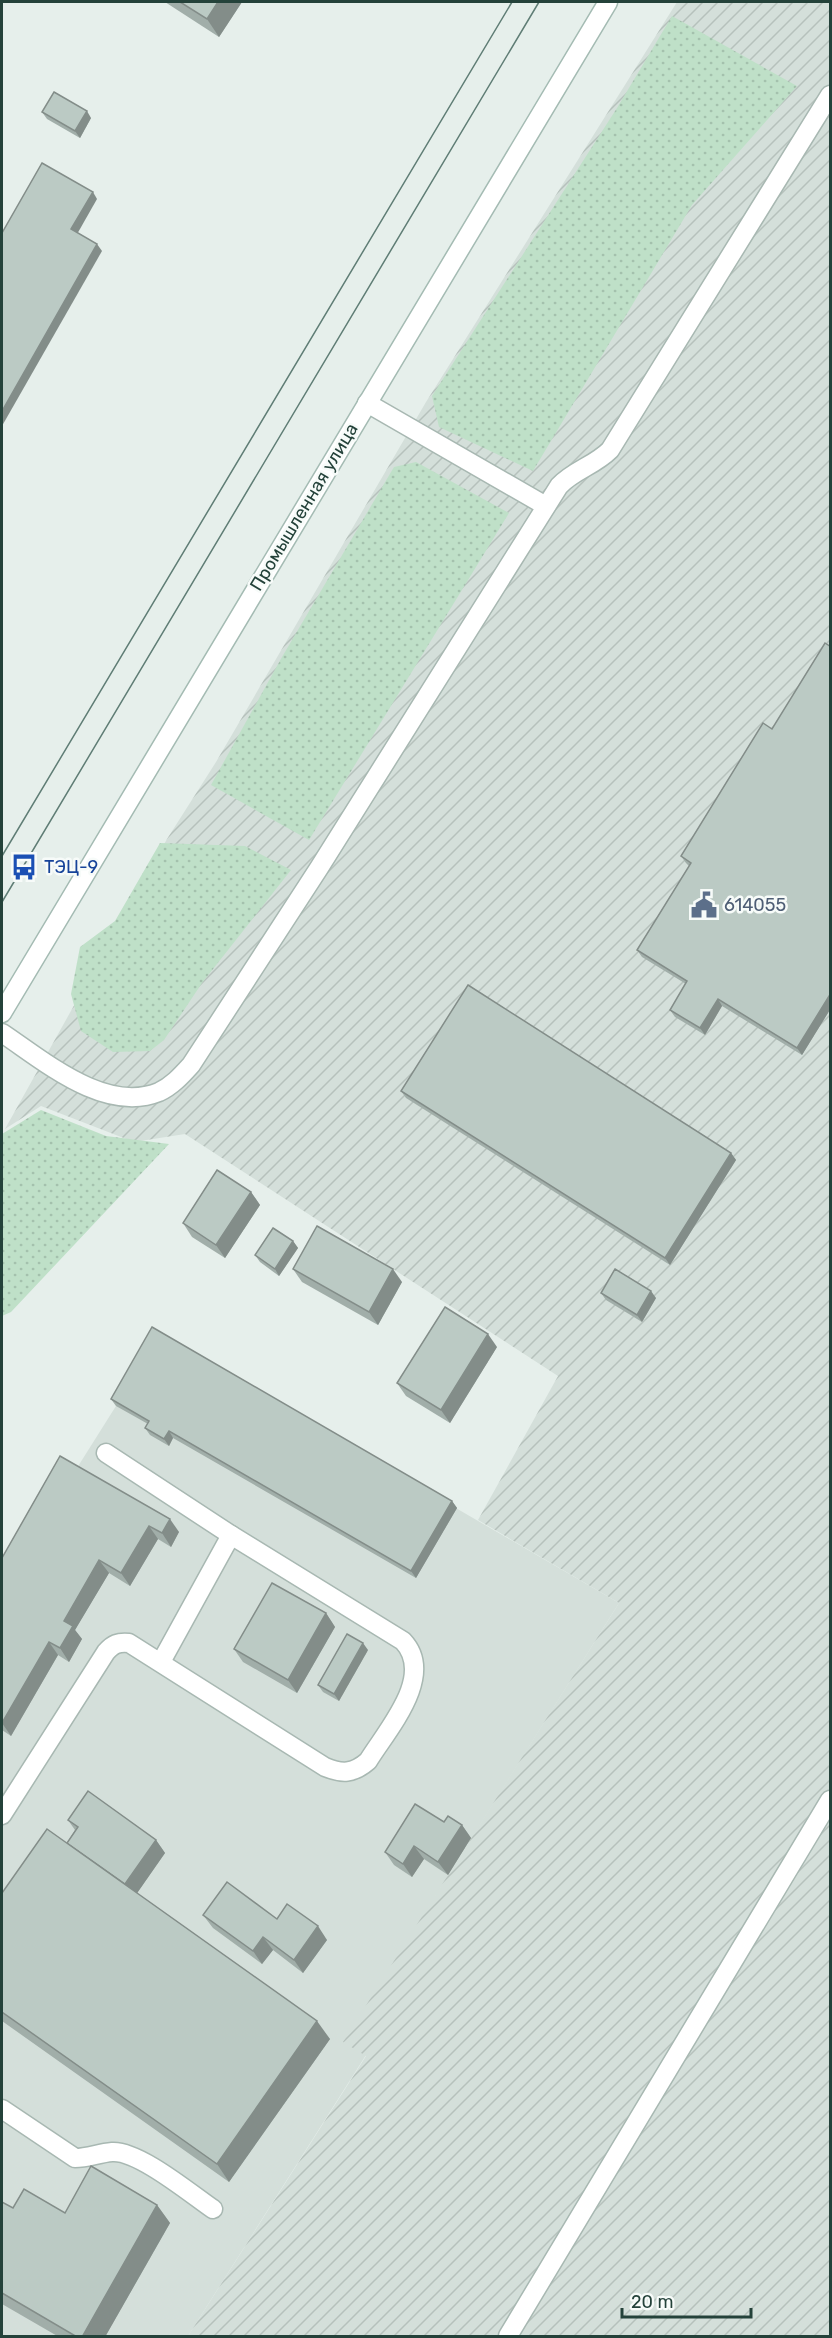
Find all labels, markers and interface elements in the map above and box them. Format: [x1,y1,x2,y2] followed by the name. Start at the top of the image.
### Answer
[245,419,363,595] street label: Промышленная улица
[9,852,39,882] bus stop icon: ТЭЦ-9
[44,856,98,878] place label: ТЭЦ-9
[689,890,719,920] public building icon: 614055
[724,894,786,916] place label: 614055
[622,2281,751,2319] scale bar
[631,2291,673,2313] text: 20 m

